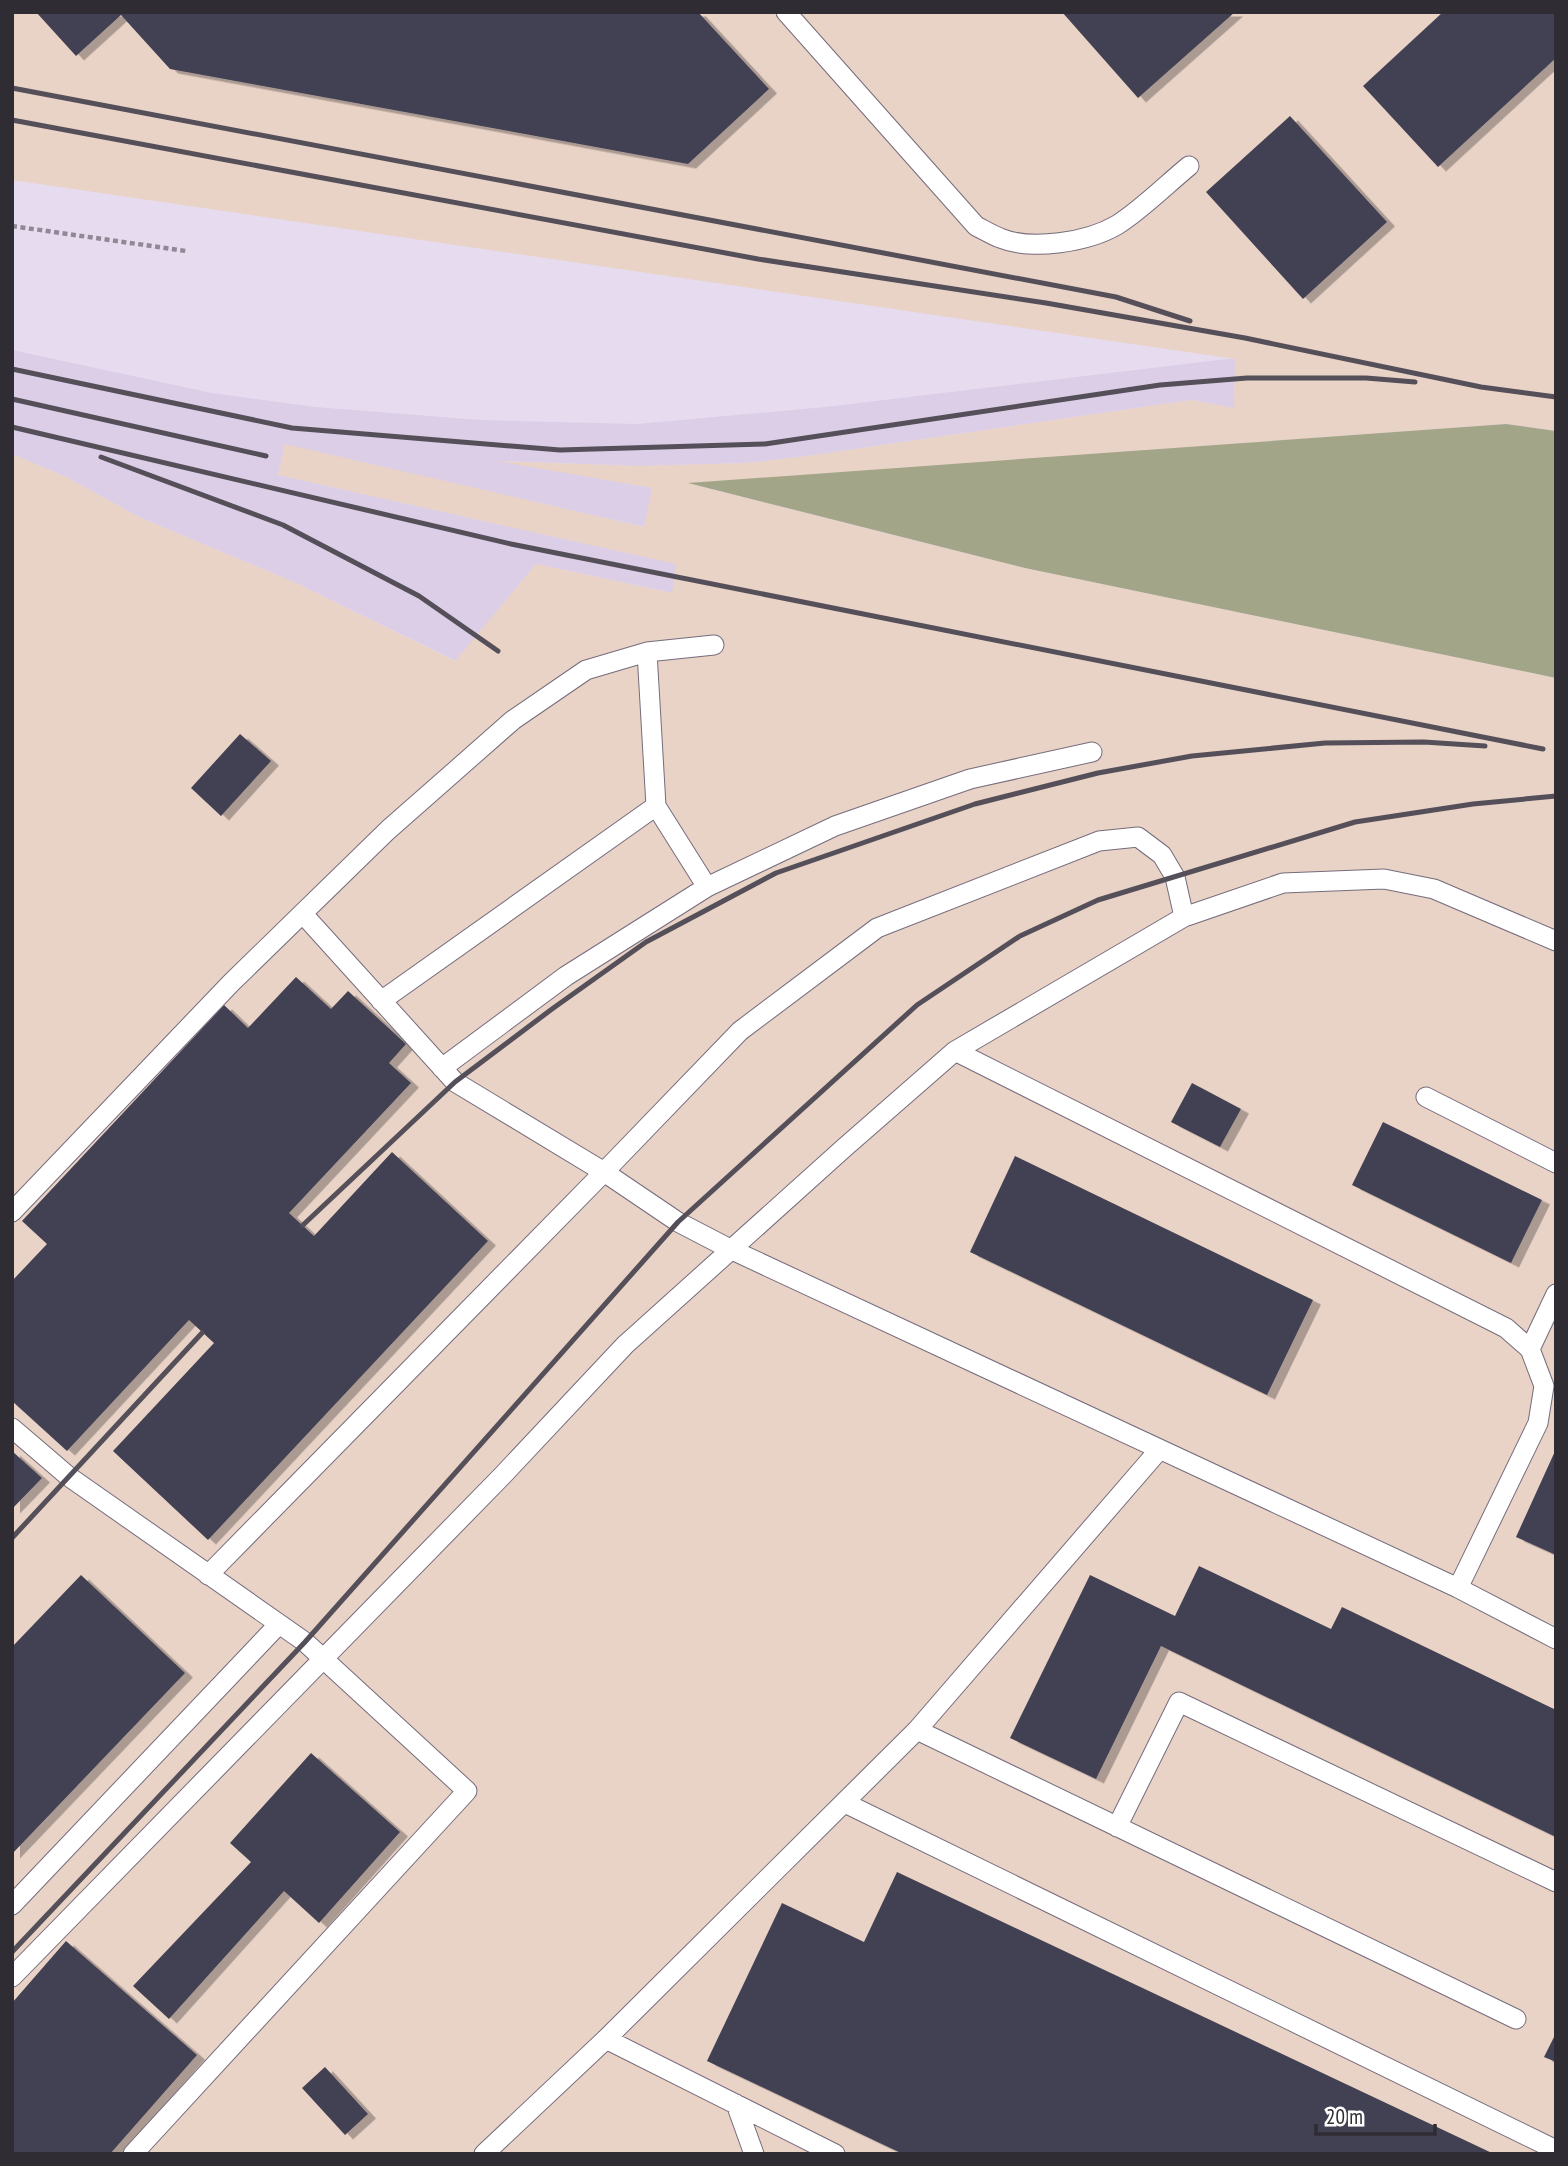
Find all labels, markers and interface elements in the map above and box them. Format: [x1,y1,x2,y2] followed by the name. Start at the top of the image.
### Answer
[1316,2092,1435,2136] scale bar
[1326,2103,1363,2130] text: 20 m

